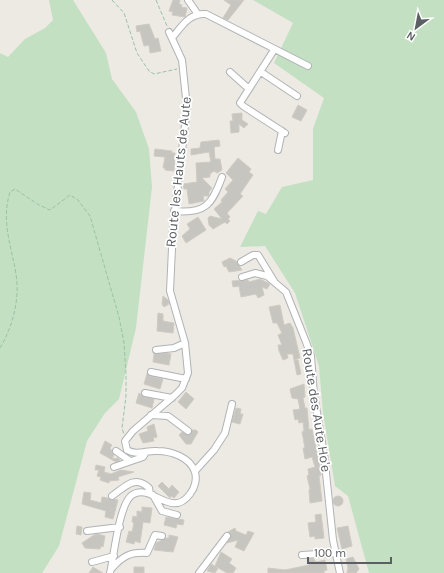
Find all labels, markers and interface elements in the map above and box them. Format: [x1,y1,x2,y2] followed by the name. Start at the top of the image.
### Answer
[396,8,436,48] north arrow
[404,28,418,44] text: N
[162,96,195,248] street label: Route les Hauts de Aute
[298,347,335,473] street label: Route des Aute Ho'e
[308,539,391,565] scale bar
[314,546,346,560] text: 100 m

